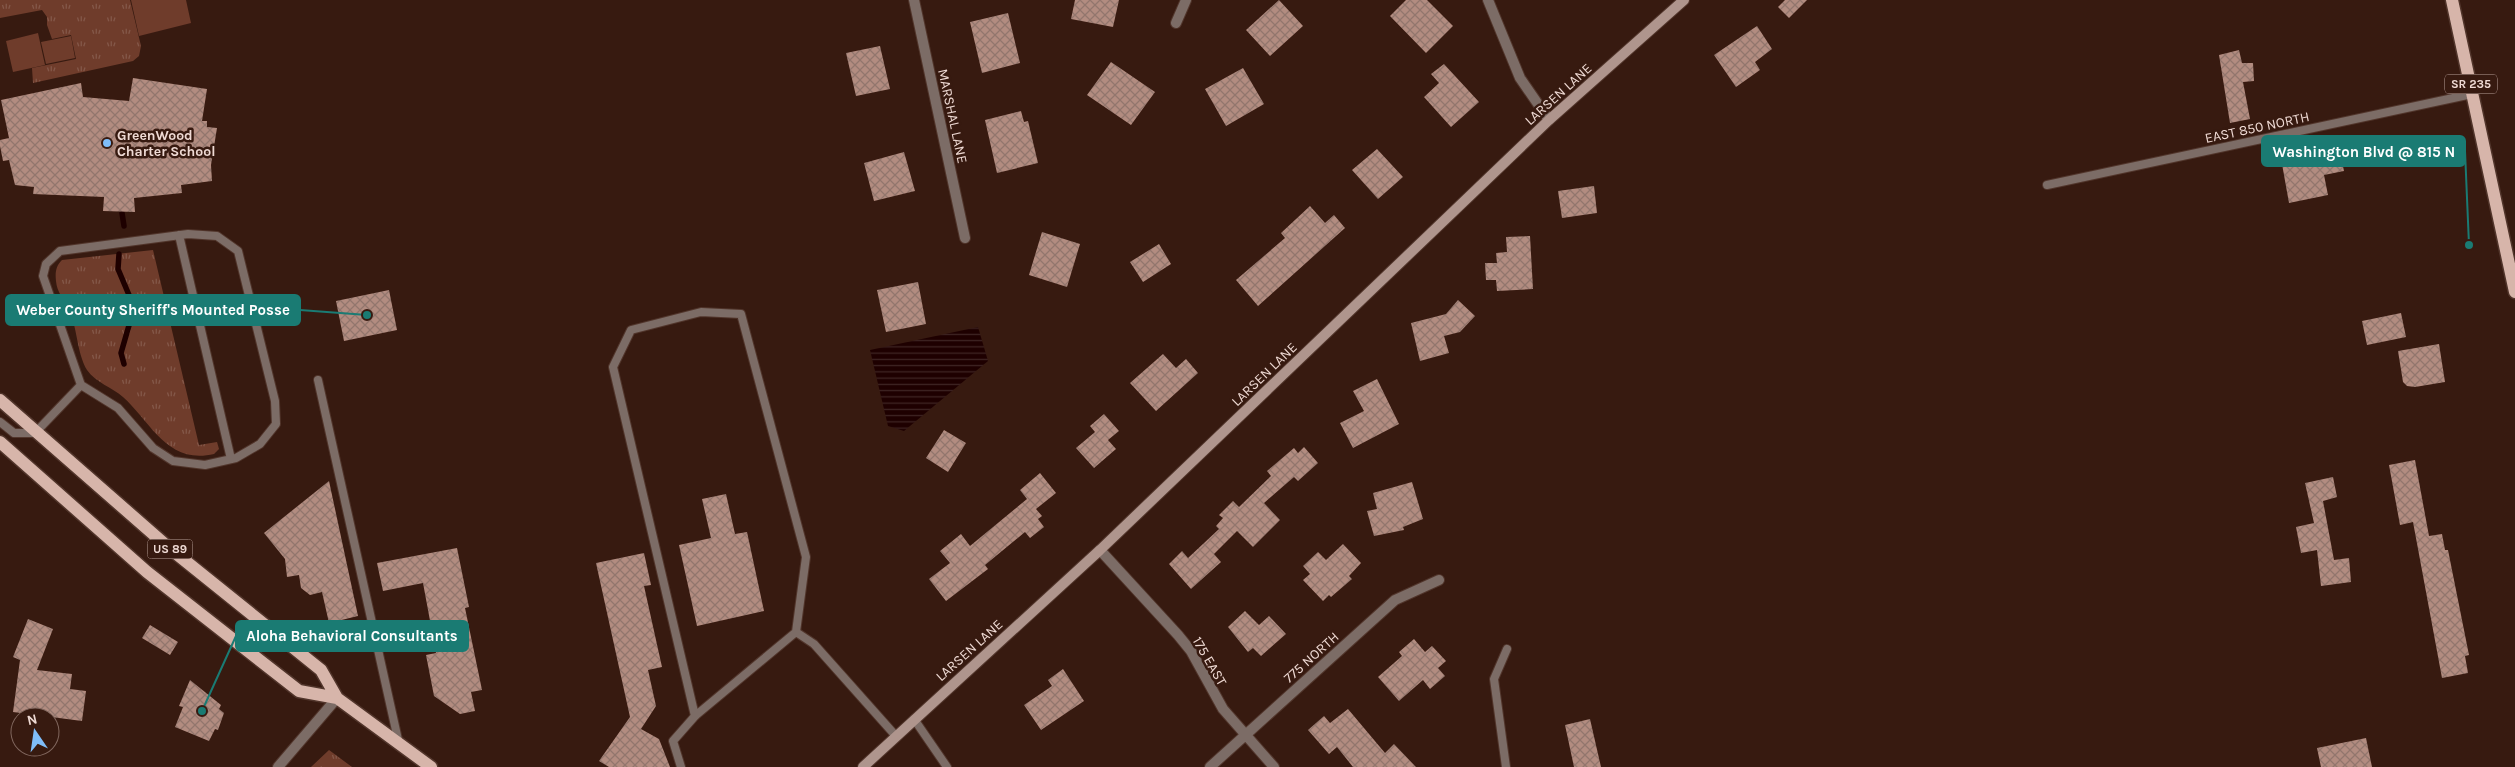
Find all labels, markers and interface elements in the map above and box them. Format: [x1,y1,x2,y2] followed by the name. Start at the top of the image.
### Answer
[1521,60,1595,129] street label: LARSEN LANE
[934,67,971,165] street label: MARSHAL LANE
[2445,74,2497,94] road number: SR 235
[2203,108,2311,147] street label: EAST 850 NORTH
[117,127,215,160] place label: GreenWood Charter School
[2262,136,2465,166] callout: Washington Blvd @ 815 N
[101,137,113,149] marker: GreenWood Charter School
[2273,143,2455,161] text: Washington Blvd @ 815 N
[6,295,300,325] callout: Weber County Sheriff's Mounted Posse
[16,301,290,319] text: Weber County Sheriff's Mounted Posse
[1228,339,1301,410] street label: LARSEN LANE
[148,540,192,558] road number: US 89
[932,616,1006,685] street label: LARSEN LANE
[236,621,468,651] callout: Aloha Behavioral Consultants
[246,627,458,645] text: Aloha Behavioral Consultants
[1280,628,1342,686] street label: 775 NORTH
[1189,634,1230,689] street label: 175 EAST
[10,707,60,757] north arrow
[25,710,39,729] text: N

